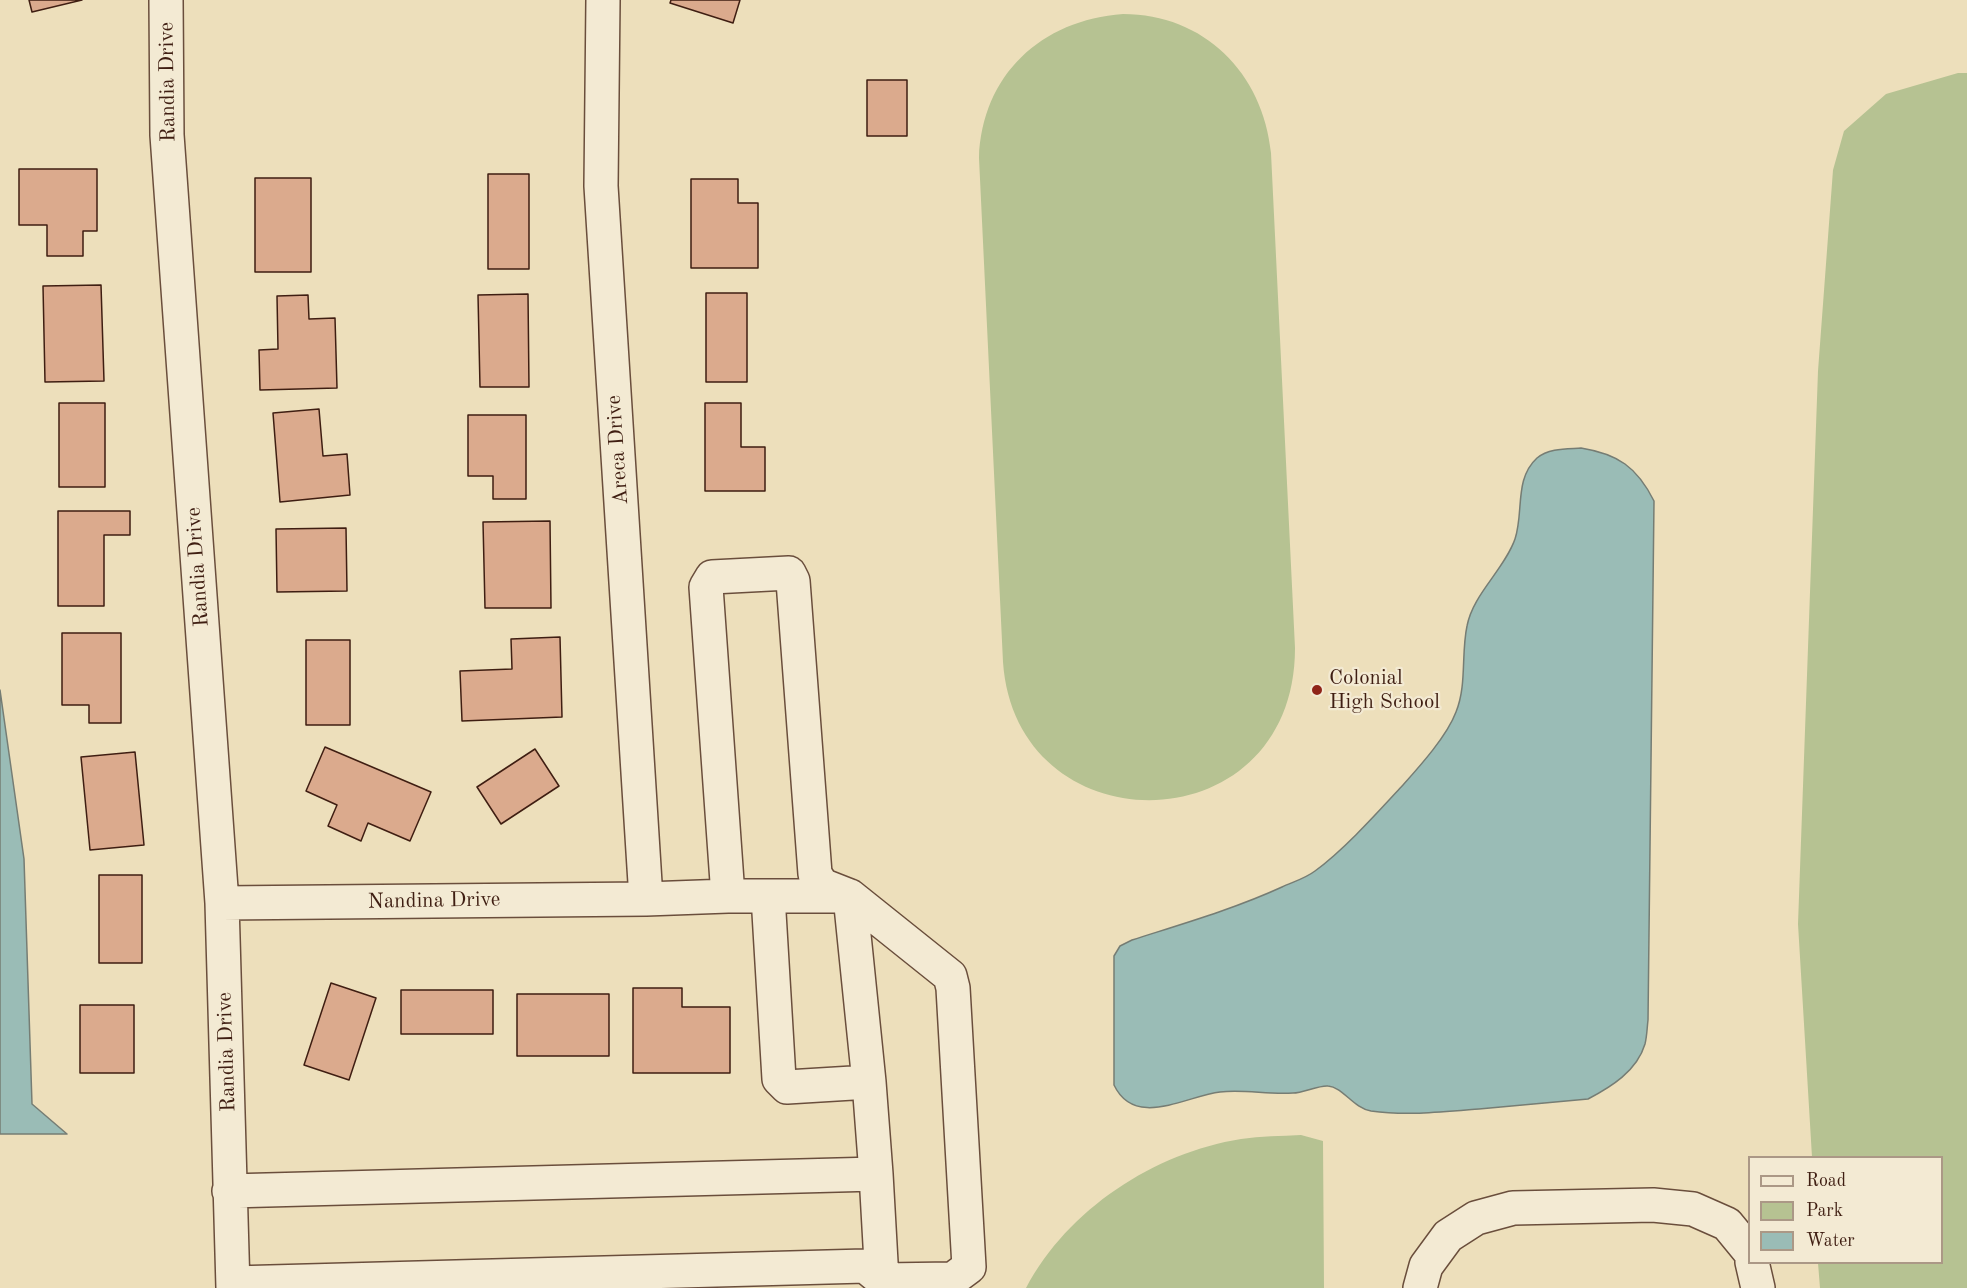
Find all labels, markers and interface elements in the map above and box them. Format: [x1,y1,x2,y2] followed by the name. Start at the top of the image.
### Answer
[154,22,182,142] street label: Randia Drive
[602,394,634,506] street label: Areca Drive
[181,506,215,628] street label: Randia Drive
[1329,665,1440,715] place label: Colonial High School
[1310,683,1324,697] marker: Colonial High School
[368,887,500,915] street label: Nandina Drive
[212,992,242,1112] street label: Randia Drive
[1748,1156,1943,1264] legend
[1806,1172,1846,1190] text: Road
[1806,1202,1843,1220] text: Park
[1806,1232,1855,1250] text: Water

